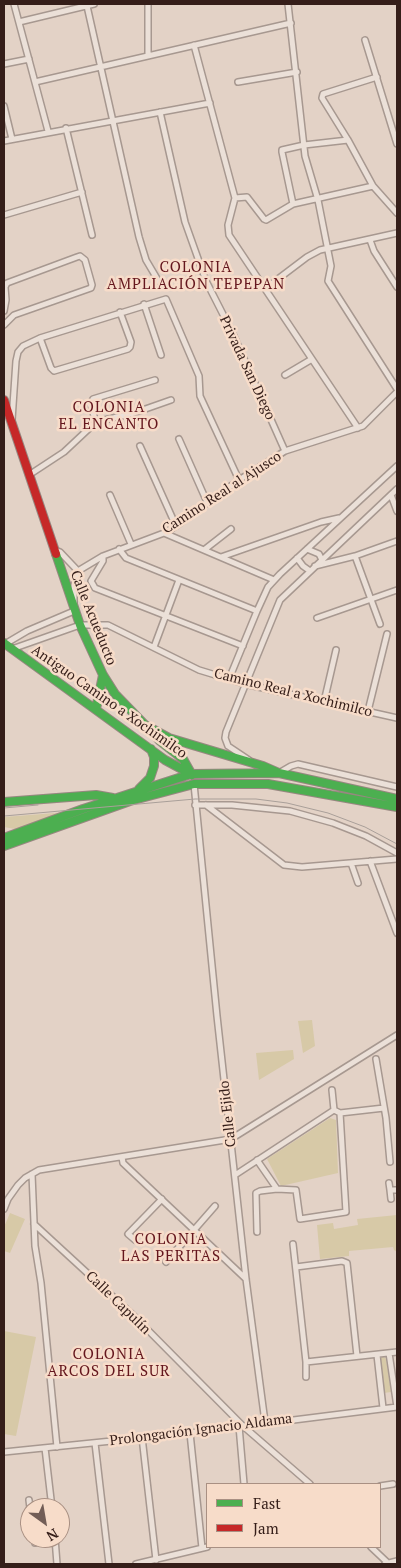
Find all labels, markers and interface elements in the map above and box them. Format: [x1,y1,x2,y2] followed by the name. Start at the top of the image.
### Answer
[104,259,288,294] district label: COLONIA AMPLIACIÓN TEPEPAN
[216,313,278,423] street label: Privada San Diego
[57,399,161,434] district label: COLONIA EL ENCANTO
[159,448,285,538] street label: Camino Real al Ajusco
[66,568,120,668] street label: Calle Acueducto
[28,642,190,762] street label: Antiguo Camino a Xochimilco
[212,665,374,721] street label: Camino Real a Xochimilco
[216,1080,240,1148] street label: Calle Ejido
[120,1231,222,1266] district label: COLONIA LAS PERITAS
[82,1268,154,1338] street label: Calle Capulín
[46,1346,172,1381] district label: COLONIA ARCOS DEL SUR
[109,1410,293,1450] street label: Prolongación Ignacio Aldama
[206,1483,381,1548] legend
[253,1493,281,1513] text: Fast
[20,1498,70,1548] north arrow
[253,1518,279,1538] text: Jam
[43,1524,62,1546] text: N

